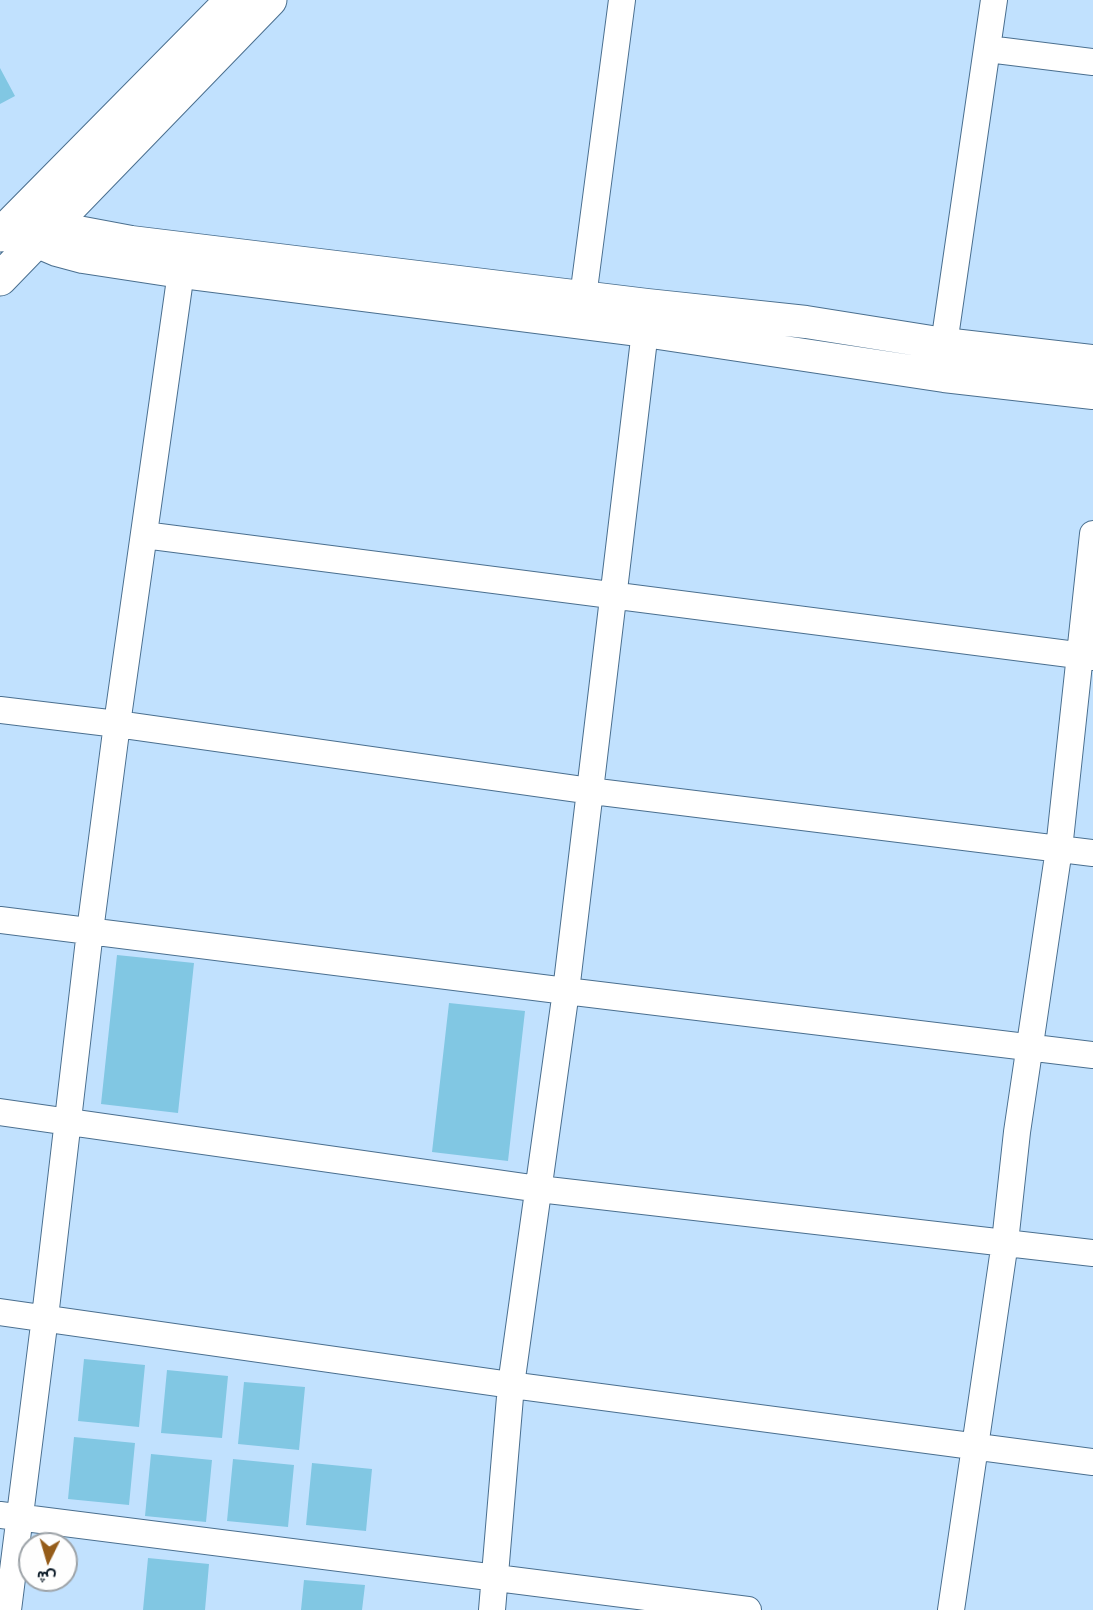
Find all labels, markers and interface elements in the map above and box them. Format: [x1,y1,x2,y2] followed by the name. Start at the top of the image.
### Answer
[18,1532,78,1592] north arrow
[36,1568,57,1589] text: ش

